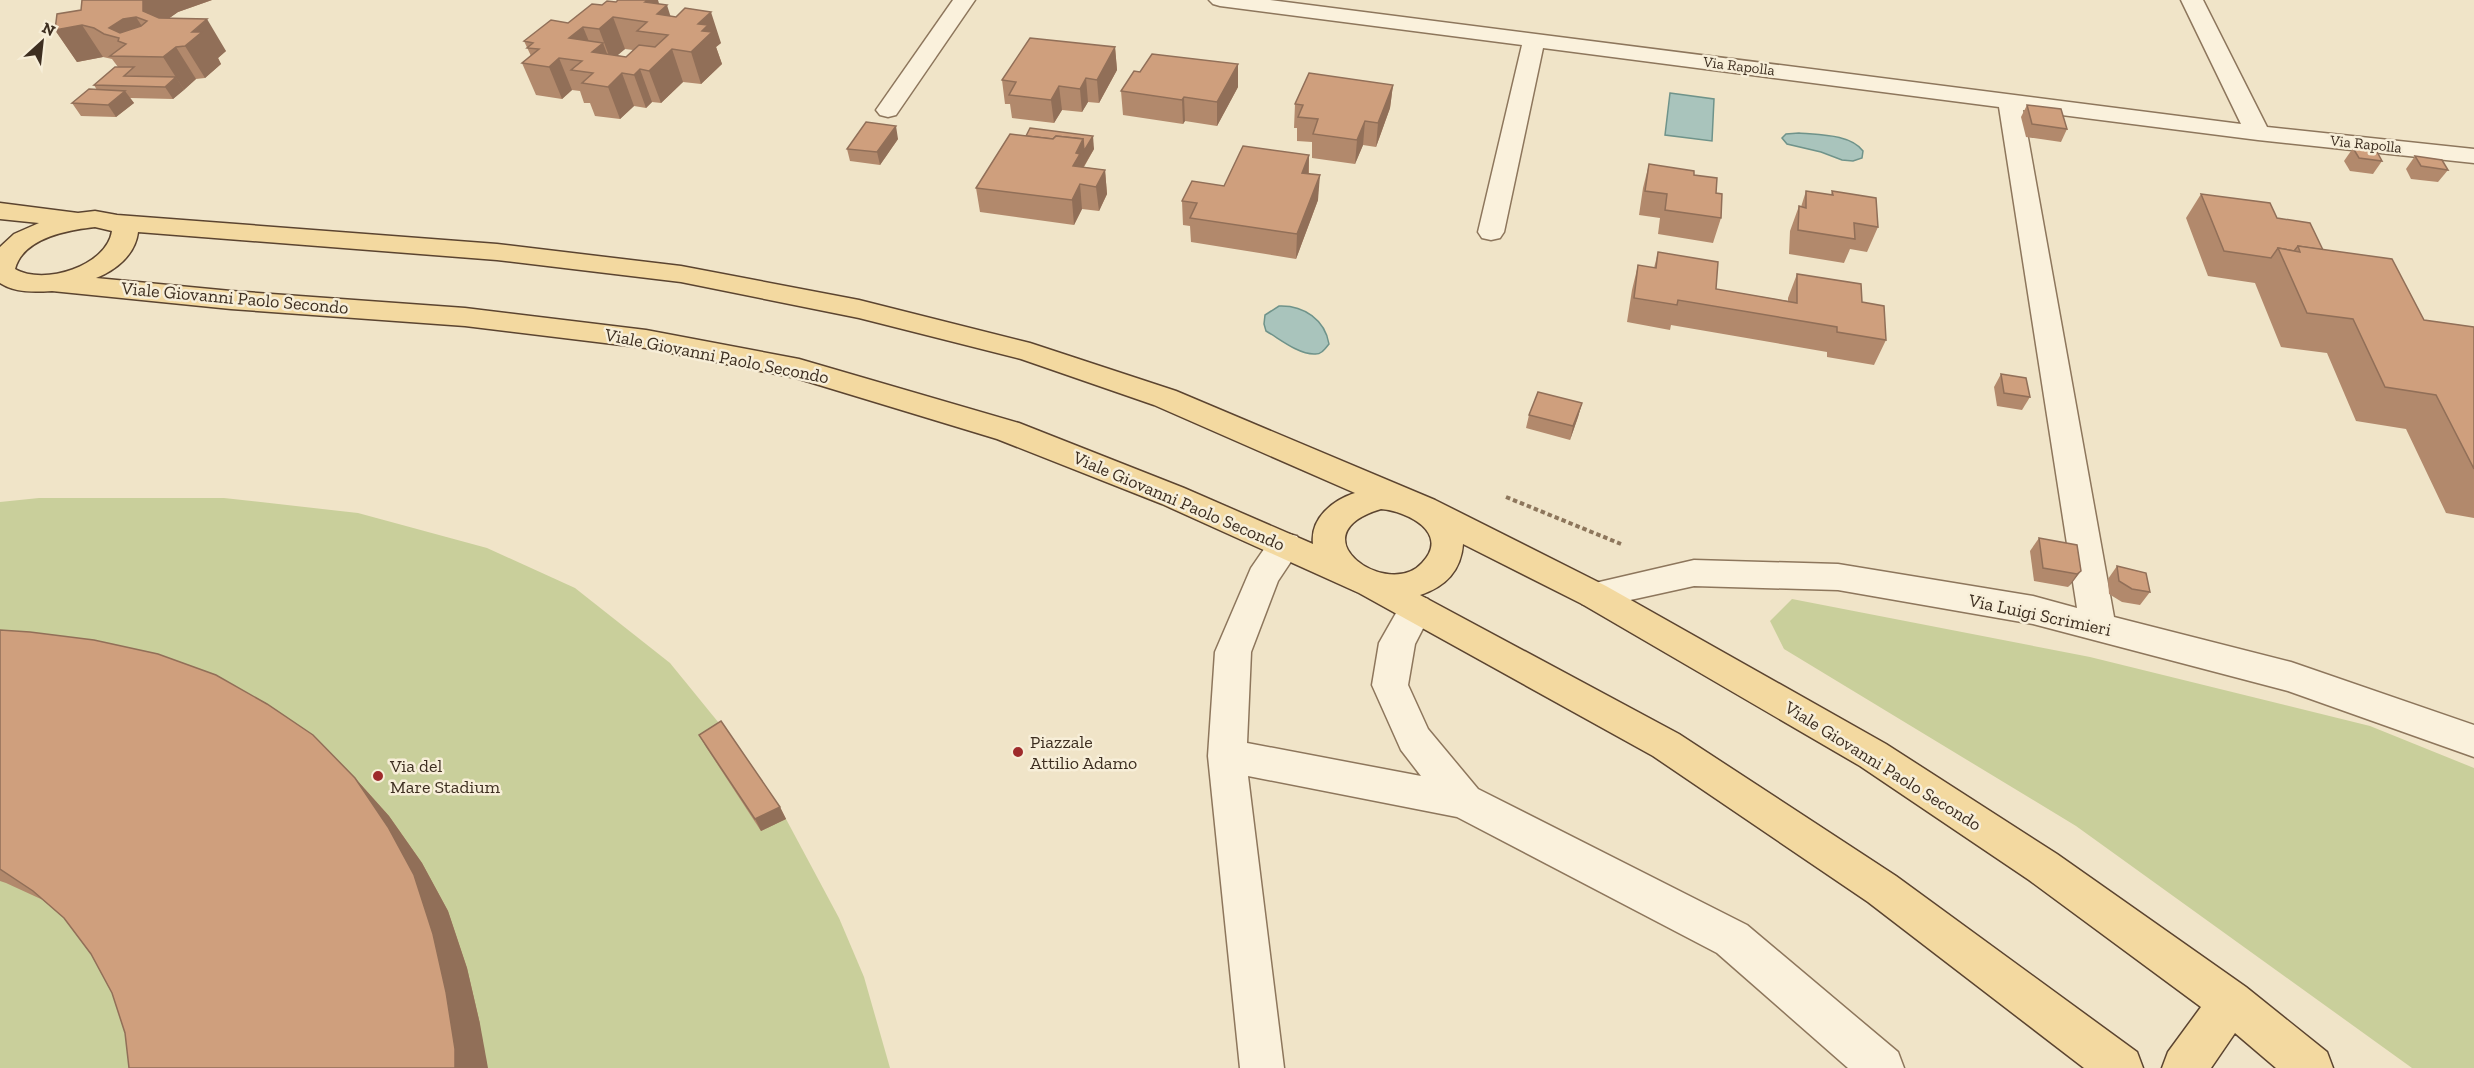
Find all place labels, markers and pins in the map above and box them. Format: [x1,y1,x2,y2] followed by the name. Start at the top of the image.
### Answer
[1030,731,1137,774] place label: Piazzale Attilio Adamo
[1011,745,1025,759] marker: Piazzale Attilio Adamo
[389,755,500,798] place label: Via del Mare Stadium
[371,769,385,783] marker: Via del Mare Stadium

